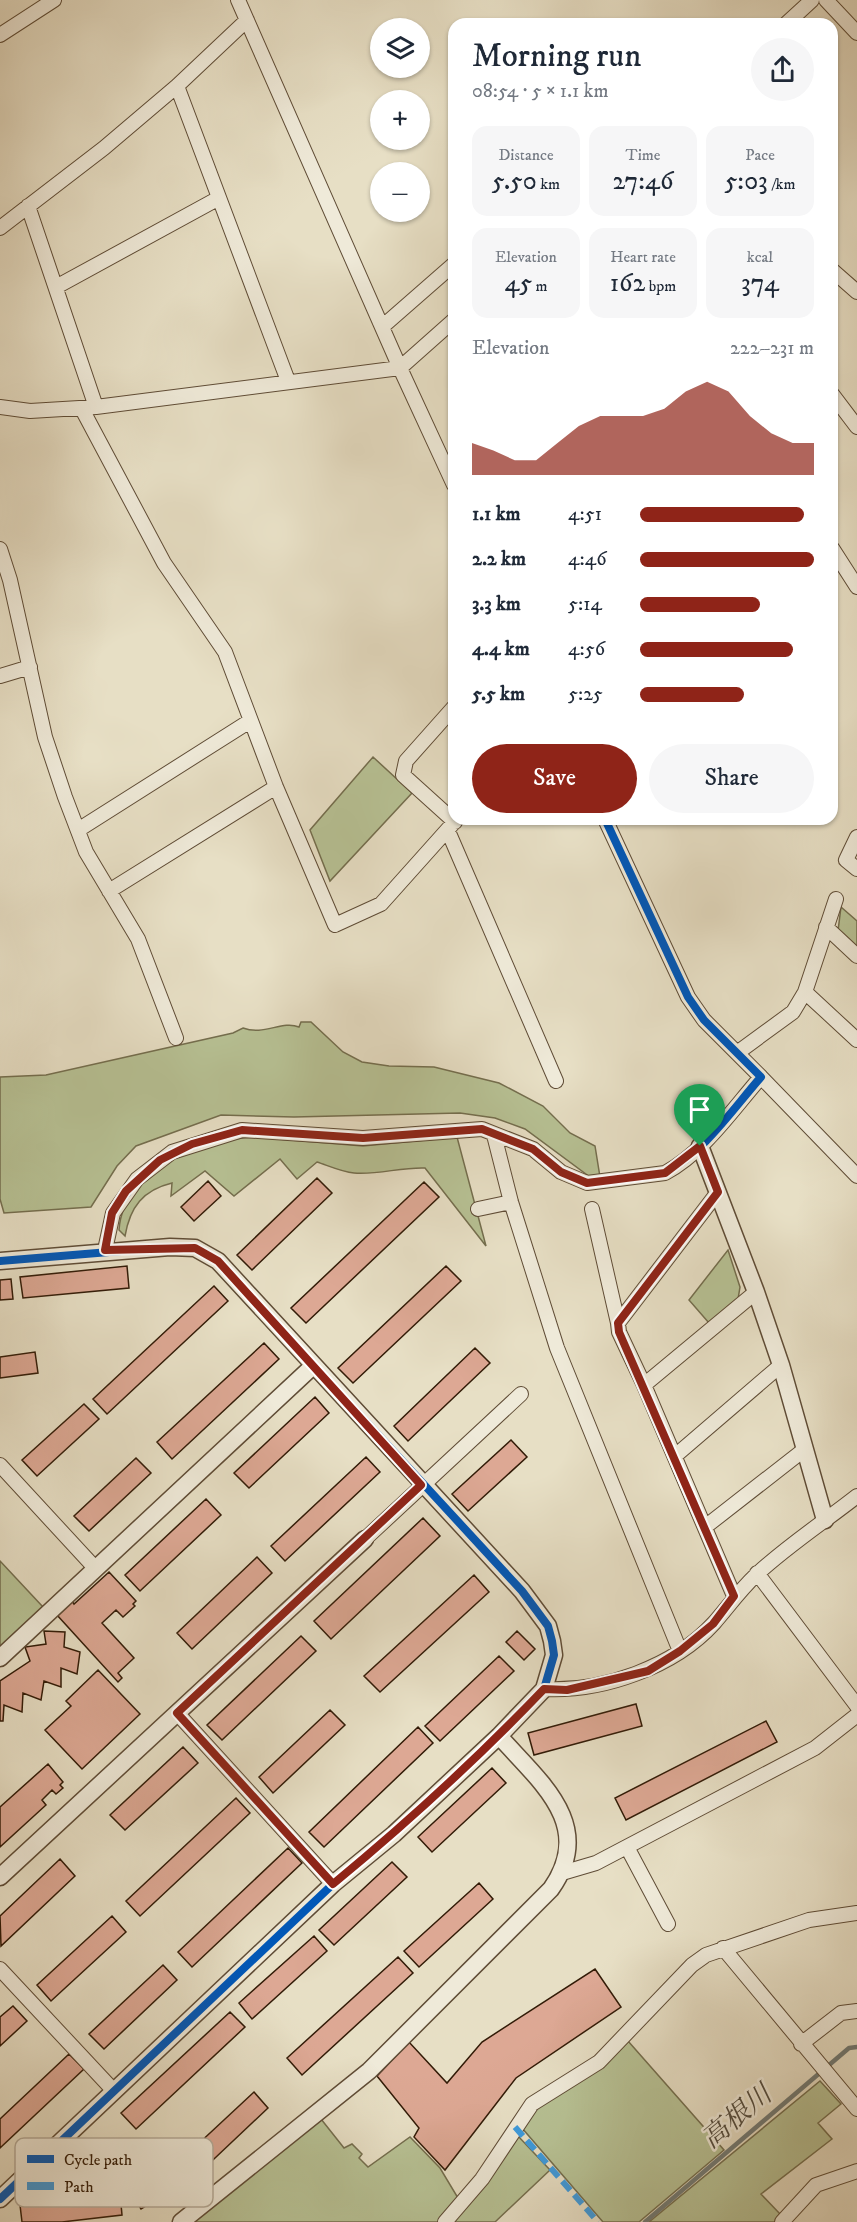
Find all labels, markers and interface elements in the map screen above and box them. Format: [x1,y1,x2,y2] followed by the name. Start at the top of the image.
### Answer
[370,18,430,222] map controls
[370,18,430,78] button: layers
[472,36,641,77] text: Morning run
[751,38,814,101] button: share
[472,79,608,104] text: 08:54 · 5 × 1.1 km
[370,90,430,150] button: +
[498,145,554,165] text: Distance
[626,145,660,165] text: Time
[745,145,775,165] text: Pace
[370,162,430,222] button: −
[492,165,537,198] text: 5.50
[612,165,674,198] text: 27:46
[724,165,768,198] text: 5:03
[537,174,560,194] text: km
[768,174,796,194] text: /km
[495,247,557,267] text: Elevation
[610,247,676,267] text: Heart rate
[747,247,773,267] text: kcal
[504,267,532,300] text: 45
[610,267,645,300] text: 162
[741,267,779,300] text: 374
[532,276,548,296] text: m
[645,276,676,296] text: bpm
[472,336,549,361] text: Elevation
[730,336,814,361] text: 222–231 m
[472,502,521,527] text: 1.1 km
[568,502,602,527] text: 4:51
[472,547,526,572] text: 2.2 km
[568,547,607,572] text: 4:46
[472,592,521,617] text: 3.3 km
[568,592,602,617] text: 5:14
[472,637,530,662] text: 4.4 km
[568,637,605,662] text: 4:56
[472,682,525,707] text: 5.5 km
[568,682,603,707] text: 5:25
[472,744,637,813] button: Save
[649,744,814,813] button: Share
[674,1084,725,1146] pin
[683,1093,716,1126] icon: arrive
[695,2076,781,2156] water label: 高根川
[15,2138,213,2207] legend
[64,2150,133,2170] text: Cycle path
[64,2177,94,2197] text: Path

